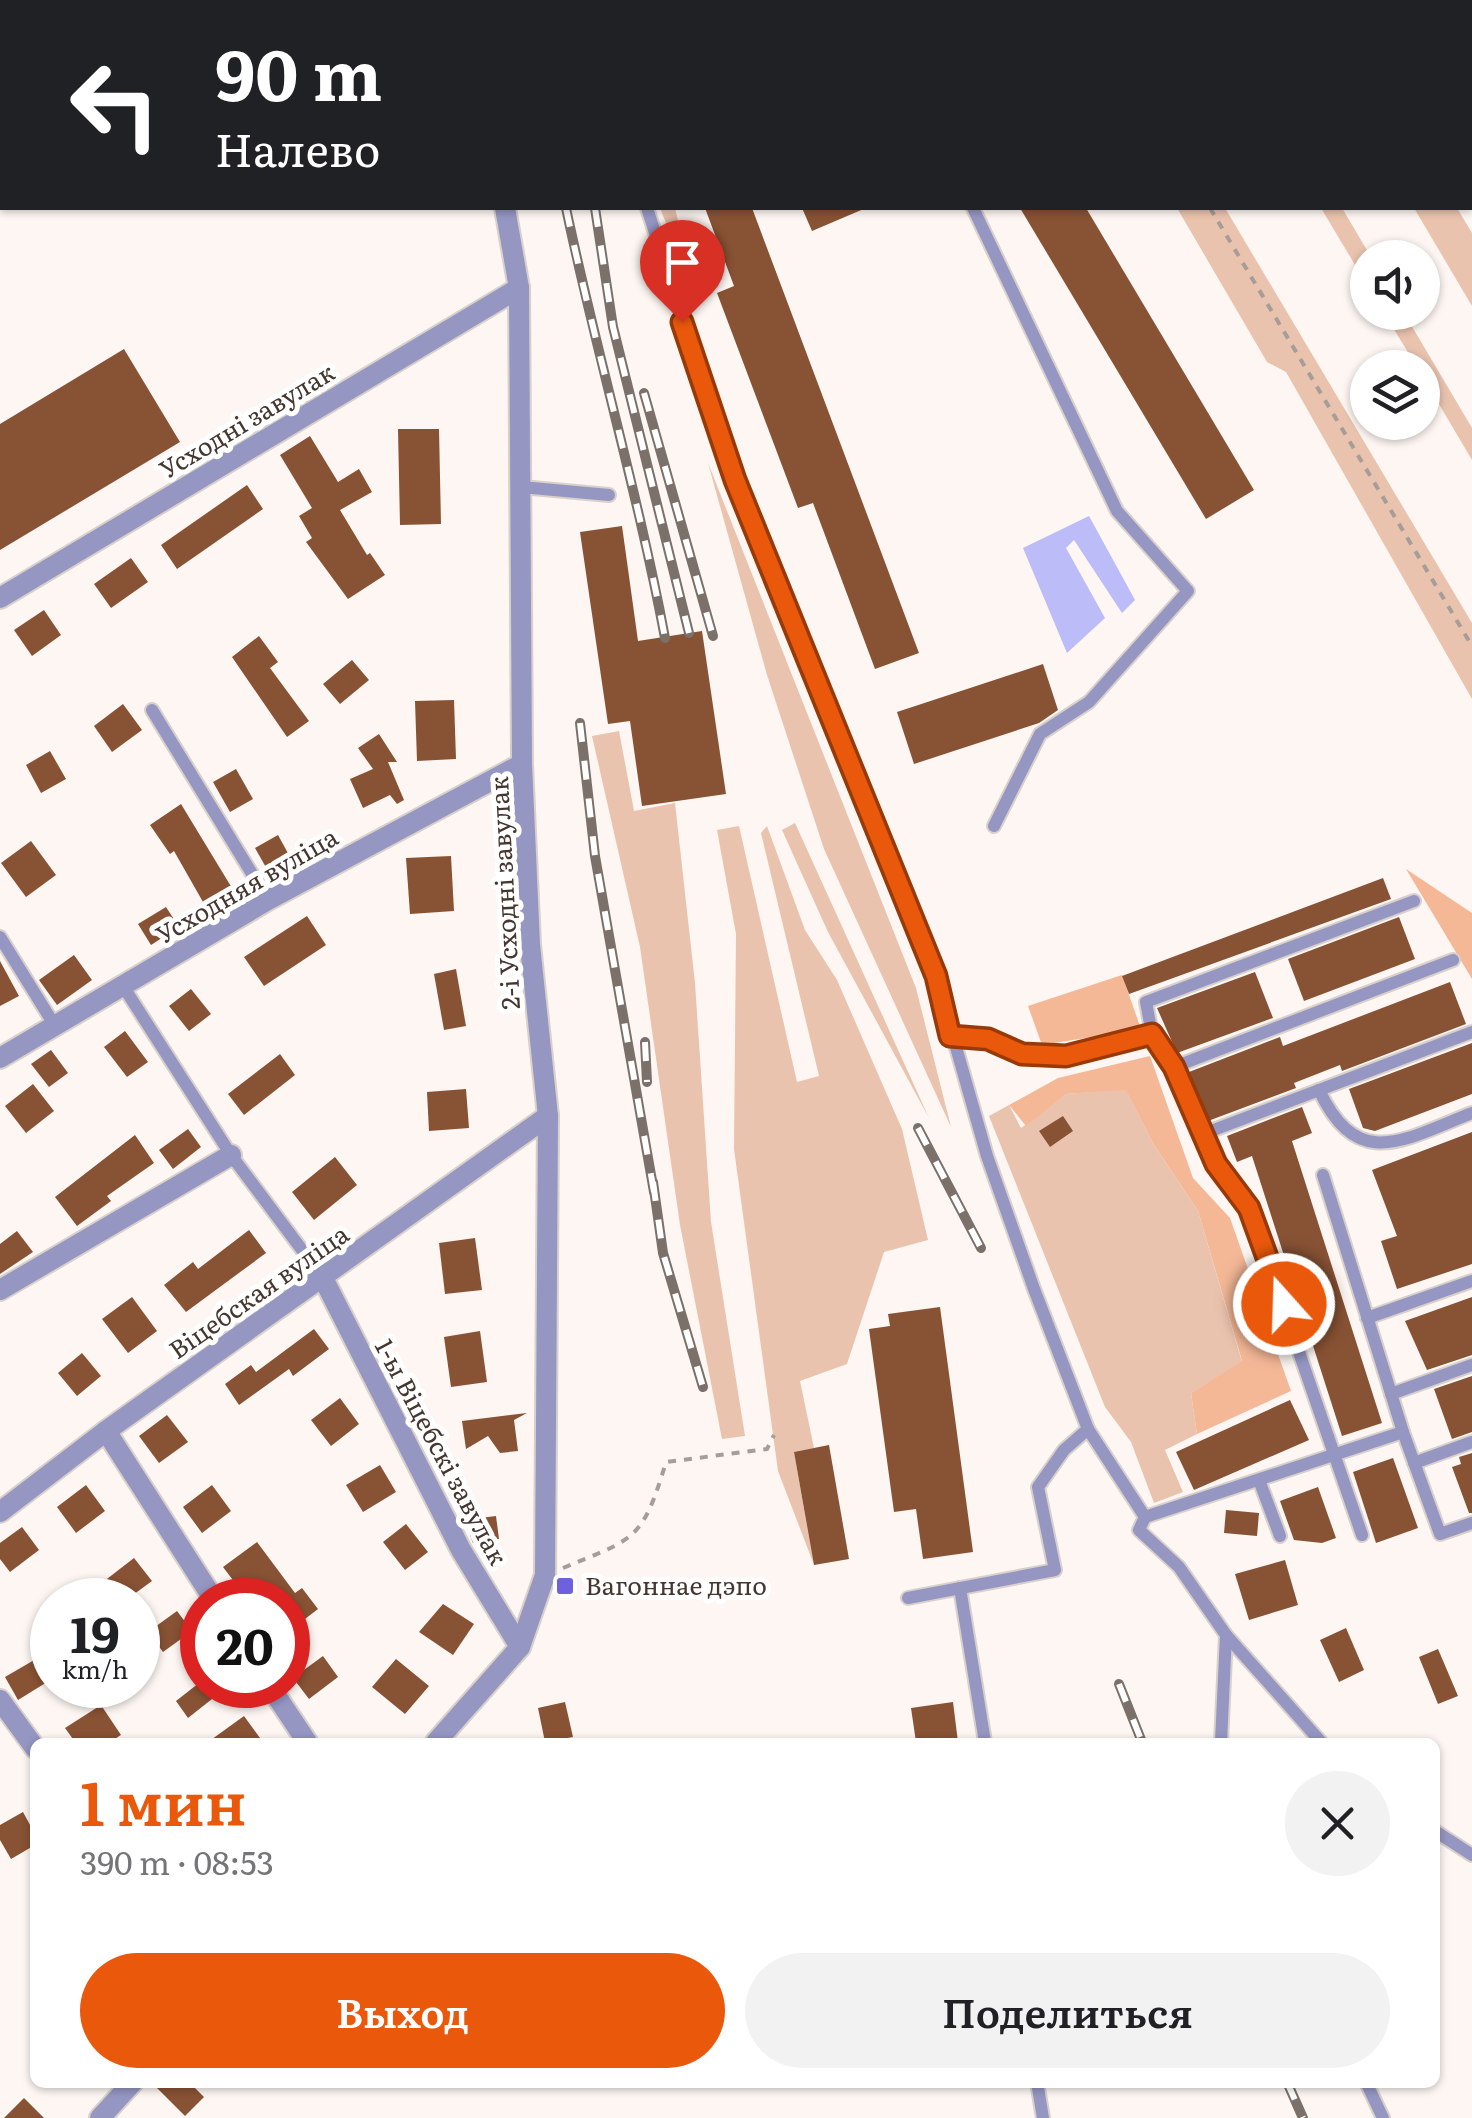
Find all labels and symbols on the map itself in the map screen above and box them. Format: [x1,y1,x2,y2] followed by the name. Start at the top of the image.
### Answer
[640,220,725,323] pin
[152,353,341,487] street label: Усходні завулак
[479,775,528,1011] street label: 2-і Усходні завулак
[148,817,345,952] street label: Усходняя вуліца
[161,1214,356,1367] street label: Віцебская вуліца
[1232,1252,1336,1356] position arrow
[367,1332,518,1571] street label: 1-ы Віцебскі завулак
[585,1566,767,1603] place label: Вагоннае дэпо
[554,1575,576,1597] marker: Вагоннае дэпо
[180,1578,310,1708] speed limit sign: 20

